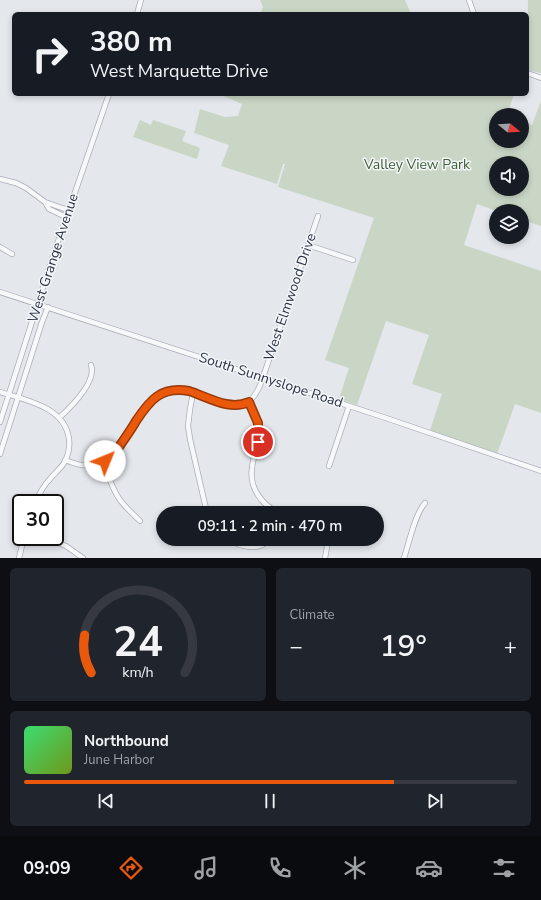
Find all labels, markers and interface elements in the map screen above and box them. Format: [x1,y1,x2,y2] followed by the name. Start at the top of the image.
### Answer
[90,23,173,61] text: 380 m
[24,28,76,80] icon: right
[90,59,268,83] text: West Marquette Drive
[489,108,529,148] north arrow
[489,108,529,244] map controls
[363,155,471,174] park label: Valley View Park
[489,156,529,196] button: sound
[23,191,83,325] street label: West Grange Avenue
[489,204,529,244] button: layers
[259,231,321,363] street label: West Elmwood Drive
[197,348,345,412] street label: South Sunnyslope Road
[241,425,275,459] pin
[247,431,269,453] icon: arrive
[84,440,126,482] position arrow
[12,494,64,546] speed limit sign: 30
[198,516,342,536] text: 09:11 · 2 min · 470 m
[290,606,335,624] text: Climate
[113,613,163,670] text: 24
[380,626,427,667] text: 19°
[290,632,303,662] text: −
[504,632,517,662] text: +
[122,662,153,681] text: km/h
[84,731,169,751] text: Northbound
[84,751,154,769] text: June Harbor
[95,790,117,812] icon: previous
[259,790,281,812] icon: pause
[424,790,446,812] icon: next
[117,854,145,882] icon: directions
[192,854,220,882] icon: music
[266,854,294,882] icon: phone
[341,854,369,882] icon: climate
[415,854,443,882] icon: car
[490,854,518,882] icon: filters
[23,856,71,880] text: 09:09

